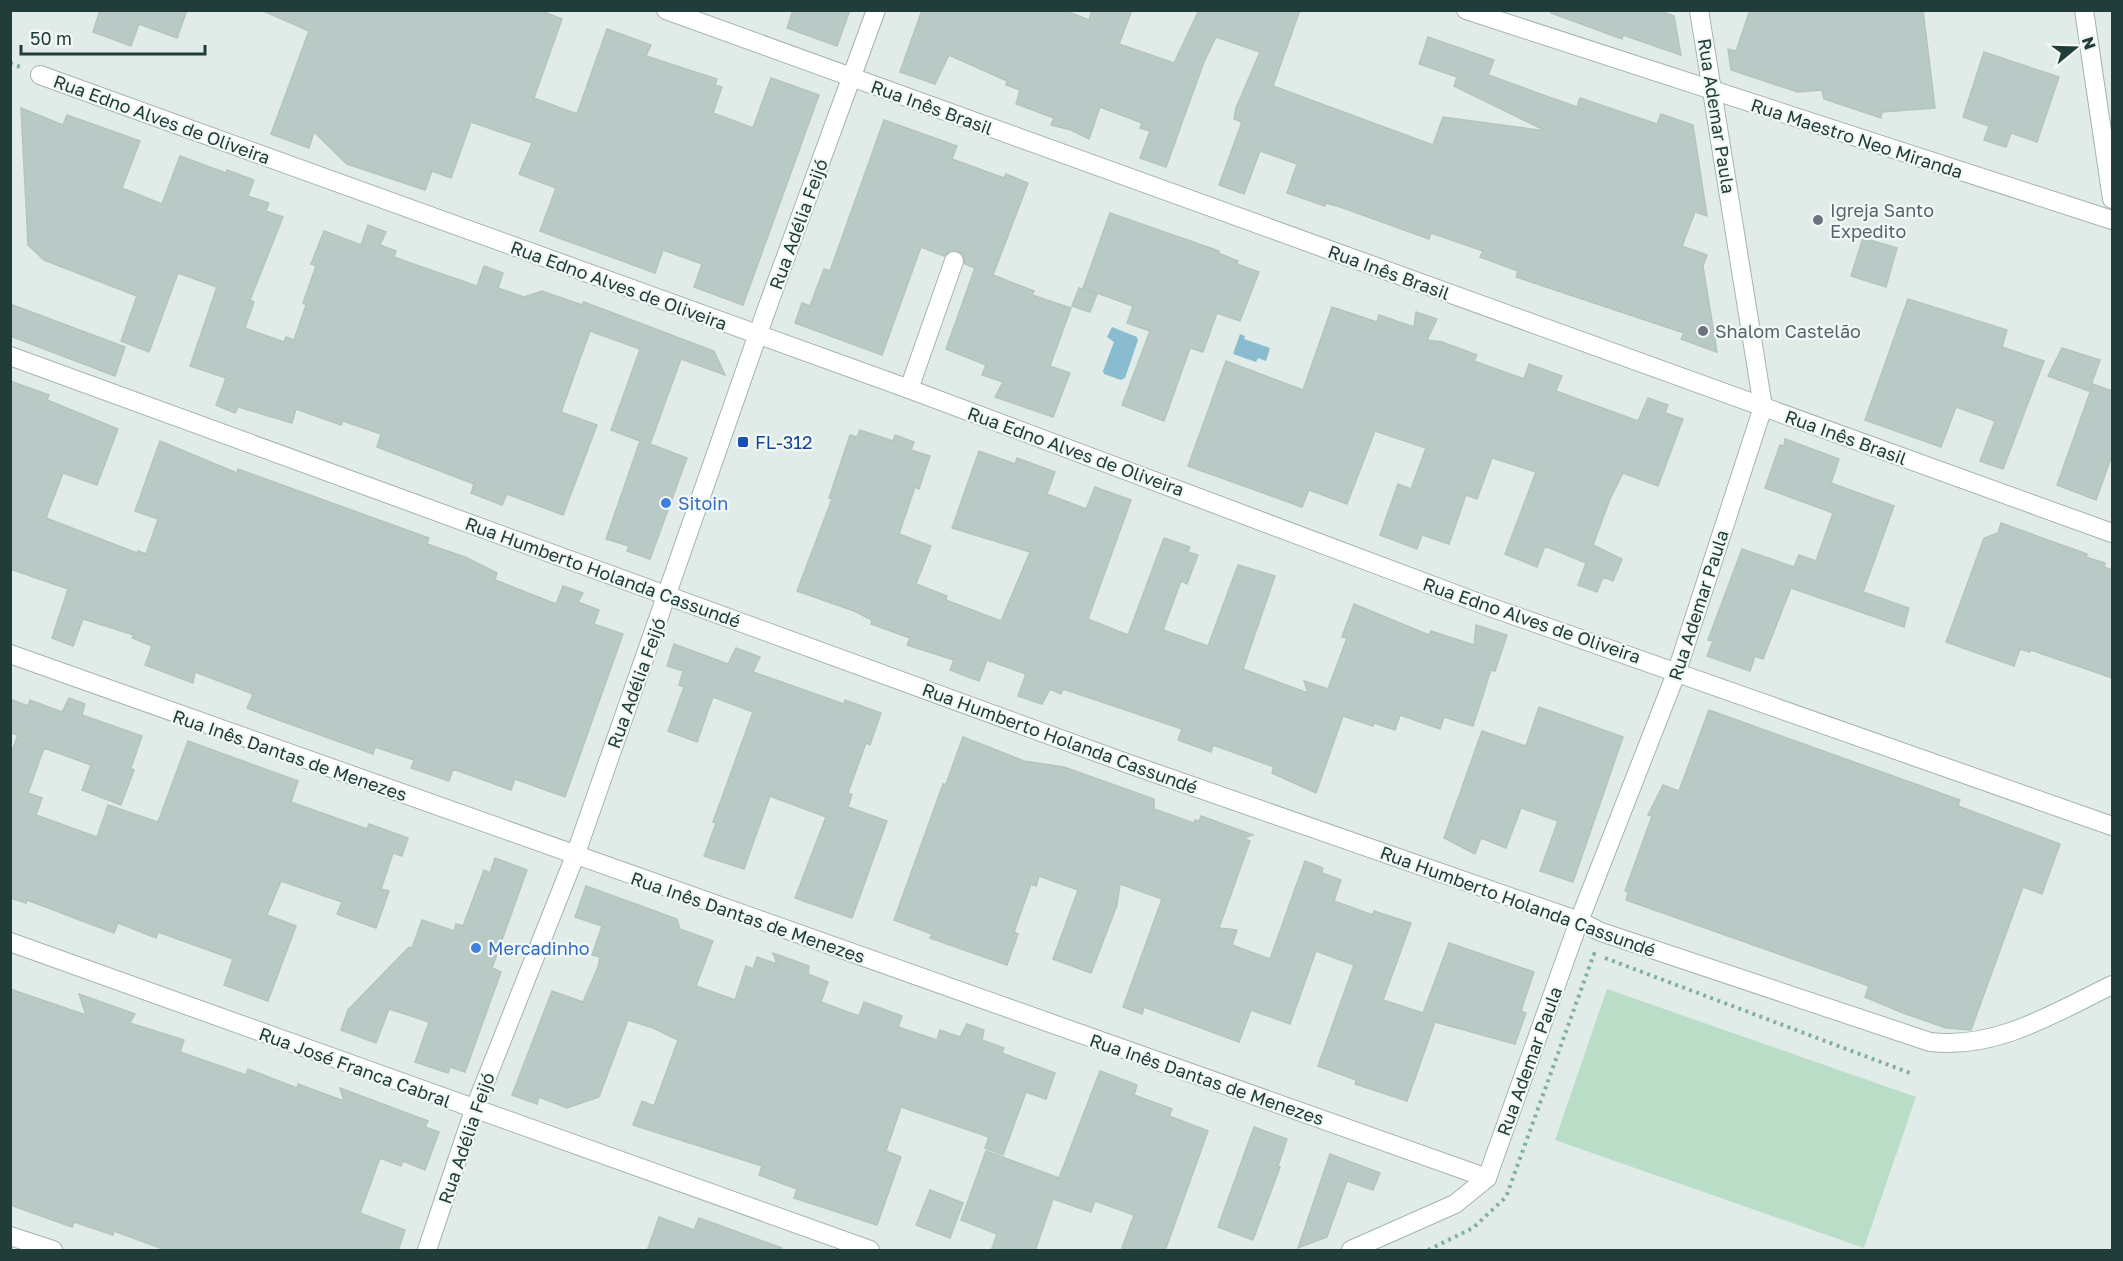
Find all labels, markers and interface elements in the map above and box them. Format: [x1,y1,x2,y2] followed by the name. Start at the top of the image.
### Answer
[21,18,206,56] scale bar
[2045,18,2105,78] north arrow
[30,27,72,49] text: 50 m
[2078,34,2101,52] text: N
[1694,37,1740,195] street label: Rua Ademar Paula
[51,70,273,168] street label: Rua Edno Alves de Oliveira
[868,75,996,139] street label: Rua Inês Brasil
[1748,93,1966,183] street label: Rua Maestro Neo Miranda
[764,156,832,292] street label: Rua Adélia Feijó
[1830,199,1934,242] place label: Igreja Santo Expedito
[1811,213,1825,227] marker: Igreja Santo Expedito
[508,236,730,334] street label: Rua Edno Alves de Oliveira
[1325,240,1453,304] street label: Rua Inês Brasil
[1715,320,1861,342] place label: Shalom Castelão
[1696,324,1710,338] marker: Shalom Castelão
[965,402,1187,500] street label: Rua Edno Alves de Oliveira
[1782,405,1910,469] street label: Rua Inês Brasil
[755,431,813,453] place label: FL-312
[736,435,750,449] marker: FL-312
[678,492,728,514] place label: Sitoin
[659,496,673,510] marker: Sitoin
[462,512,744,632] street label: Rua Humberto Holanda Cassundé
[1663,527,1733,683] street label: Rua Ademar Paula
[1420,572,1644,668] street label: Rua Edno Alves de Oliveira
[602,615,670,751] street label: Rua Adélia Feijó
[919,678,1201,798] street label: Rua Humberto Holanda Cassundé
[170,705,410,805] street label: Rua Inês Dantas de Menezes
[1377,841,1659,961] street label: Rua Humberto Holanda Cassundé
[628,867,868,967] street label: Rua Inês Dantas de Menezes
[488,937,590,959] place label: Mercadinho
[469,941,483,955] marker: Mercadinho
[1492,983,1566,1139] street label: Rua Ademar Paula
[256,1022,454,1112] street label: Rua José Franca Cabral
[1087,1029,1327,1129] street label: Rua Inês Dantas de Menezes
[433,1069,499,1207] street label: Rua Adélia Feijó

